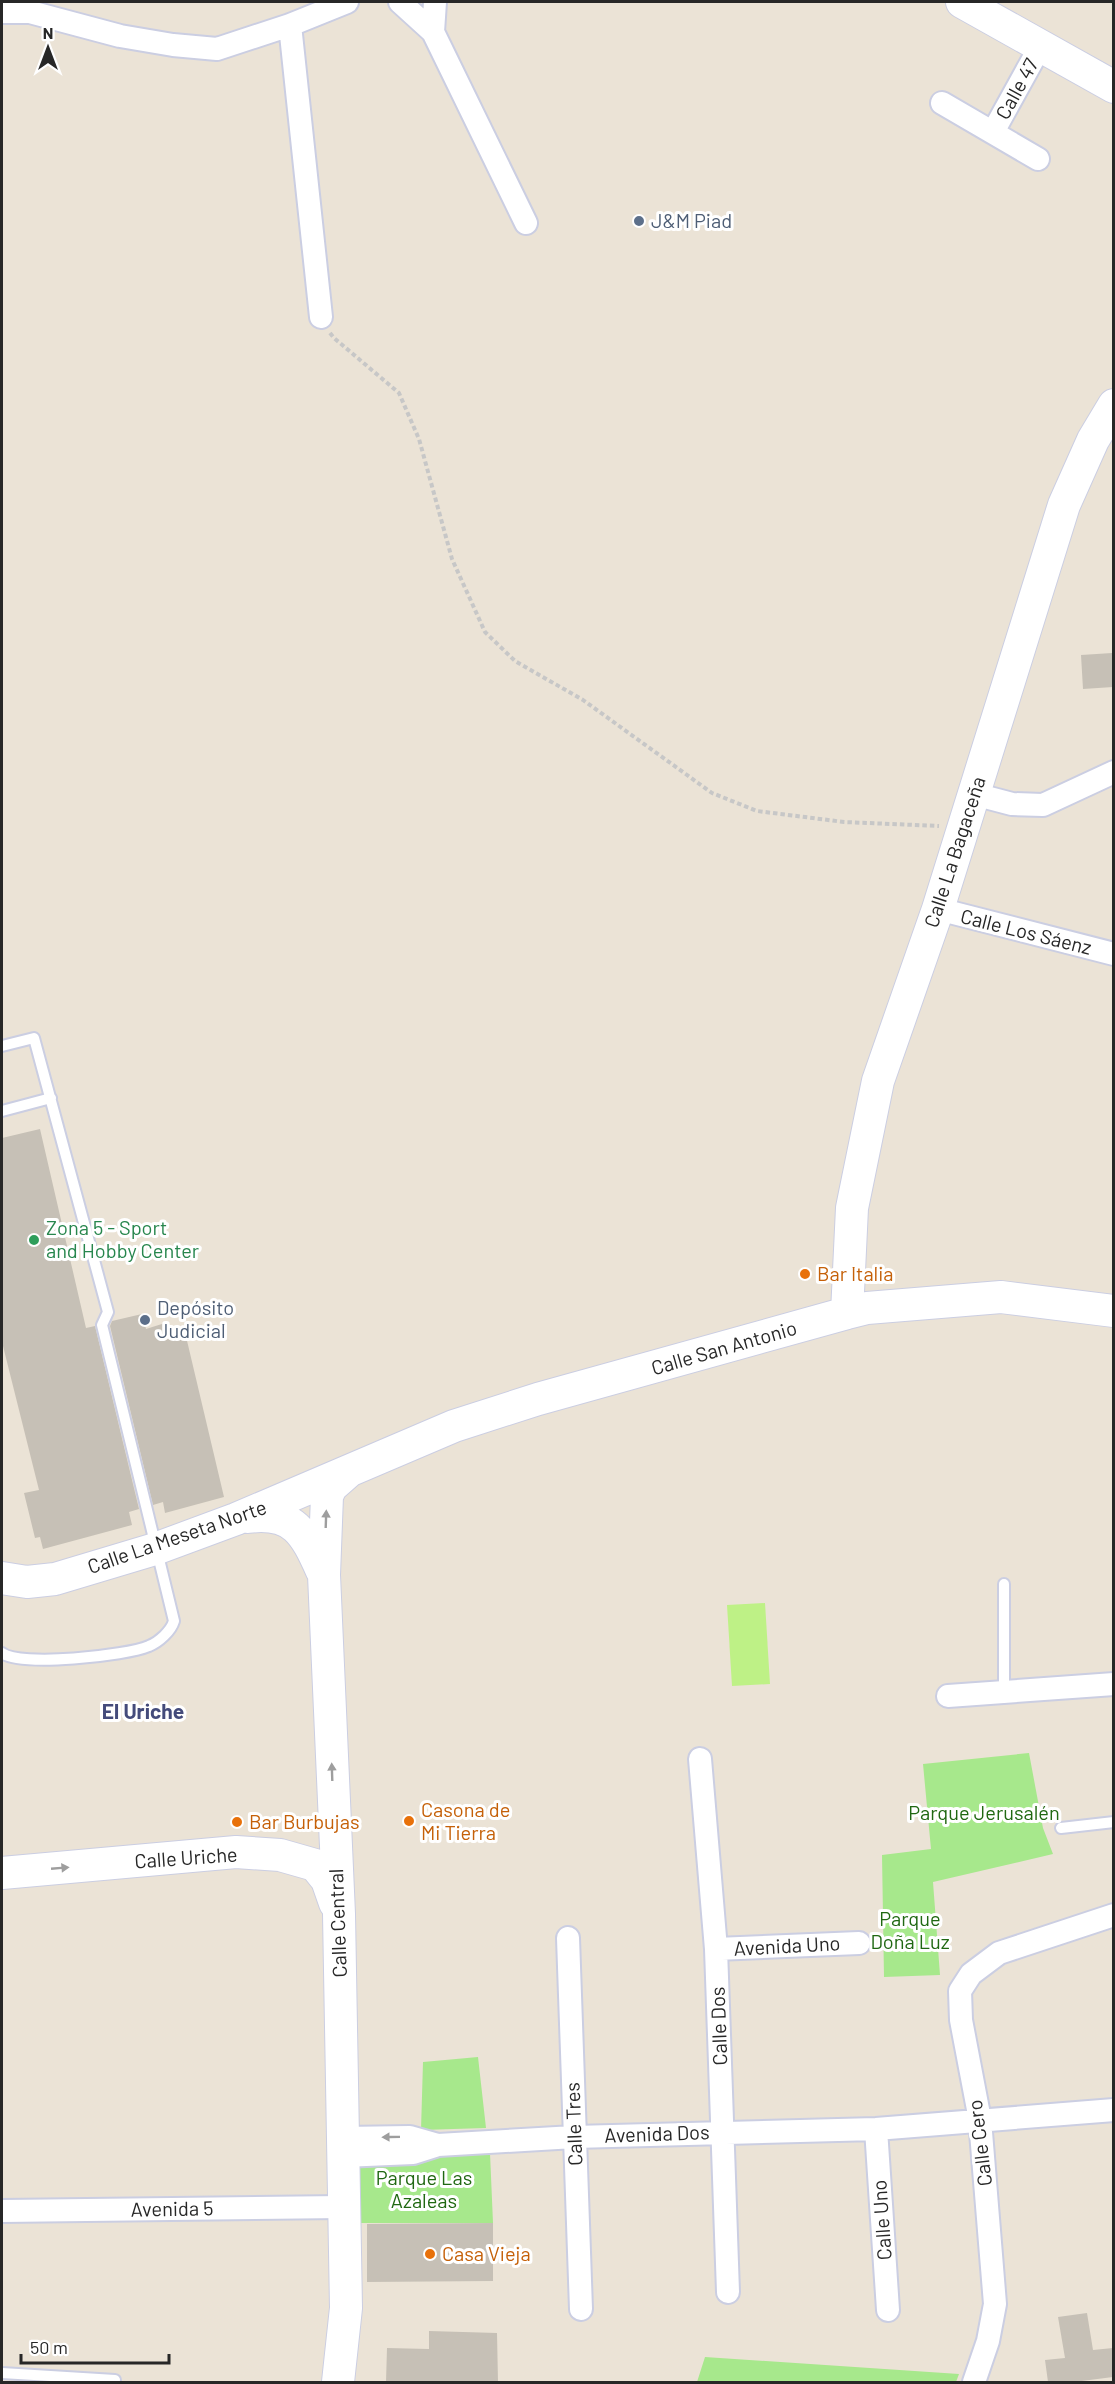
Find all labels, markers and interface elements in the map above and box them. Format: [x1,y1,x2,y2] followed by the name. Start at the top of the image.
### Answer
[18,18,78,78] north arrow
[43,23,53,42] text: N
[990,53,1043,123] street label: Calle 47
[651,208,732,232] place label: J&M Piad
[632,214,646,228] marker: J&M Piad
[918,773,990,930] street label: Calle La Bagaceña
[958,903,1094,959] street label: Calle Los Sáenz
[46,1215,199,1262] place label: Zona 5 - Sport and Hobby Center
[27,1233,41,1247] marker: Zona 5 - Sport and Hobby Center
[817,1261,894,1285] place label: Bar Italia
[798,1267,812,1281] marker: Bar Italia
[157,1295,234,1342] place label: Depósito Judicial
[138,1313,152,1327] marker: Depósito Judicial
[648,1315,799,1379] street label: Calle San Antonio
[84,1494,269,1578] street label: Calle La Meseta Norte
[321,1510,331,1529] one-way arrow
[102,1698,184,1723] district label: El Uriche
[327,1762,336,1781] one-way arrow
[421,1797,510,1844] place label: Casona de Mi Tierra
[908,1800,1060,1824] park label: Parque Jerusalén
[249,1809,360,1833] place label: Bar Burbujas
[402,1814,416,1828] marker: Casona de Mi Tierra
[230,1815,244,1829] marker: Bar Burbujas
[134,1841,238,1873] street label: Calle Uriche
[50,1863,69,1873] one-way arrow
[323,1868,351,1978] street label: Calle Central
[870,1906,950,1953] park label: Parque Doña Luz
[733,1930,841,1960] street label: Avenida Uno
[705,1986,731,2066] street label: Calle Dos
[560,2082,586,2166] street label: Calle Tres
[962,2099,996,2188] street label: Calle Cero
[604,2119,710,2147] street label: Avenida Dos
[381,2133,400,2142] one-way arrow
[376,2165,472,2212] park label: Parque Las Azaleas
[866,2179,896,2261] street label: Calle Uno
[130,2195,214,2221] street label: Avenida 5
[442,2241,531,2265] place label: Casa Vieja
[423,2247,437,2261] marker: Casa Vieja
[21,2327,170,2365] scale bar
[30,2336,68,2358] text: 50 m

